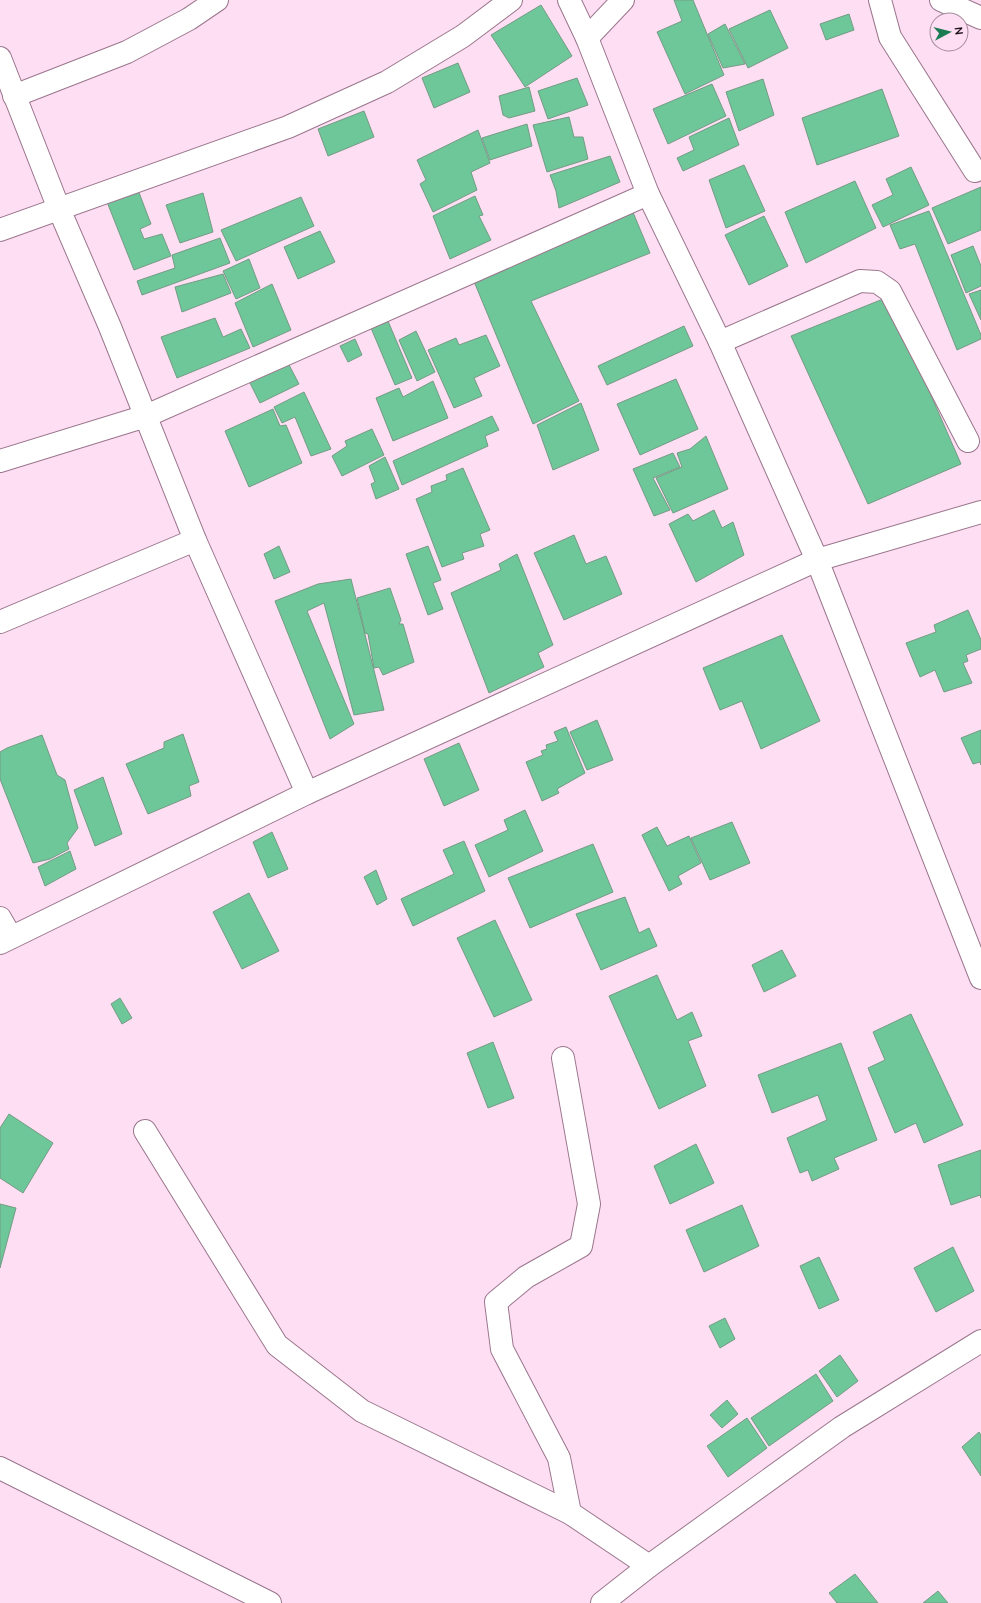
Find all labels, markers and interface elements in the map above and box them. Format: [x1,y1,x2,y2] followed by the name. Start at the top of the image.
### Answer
[929,12,969,52] north arrow
[952,26,965,36] text: N

